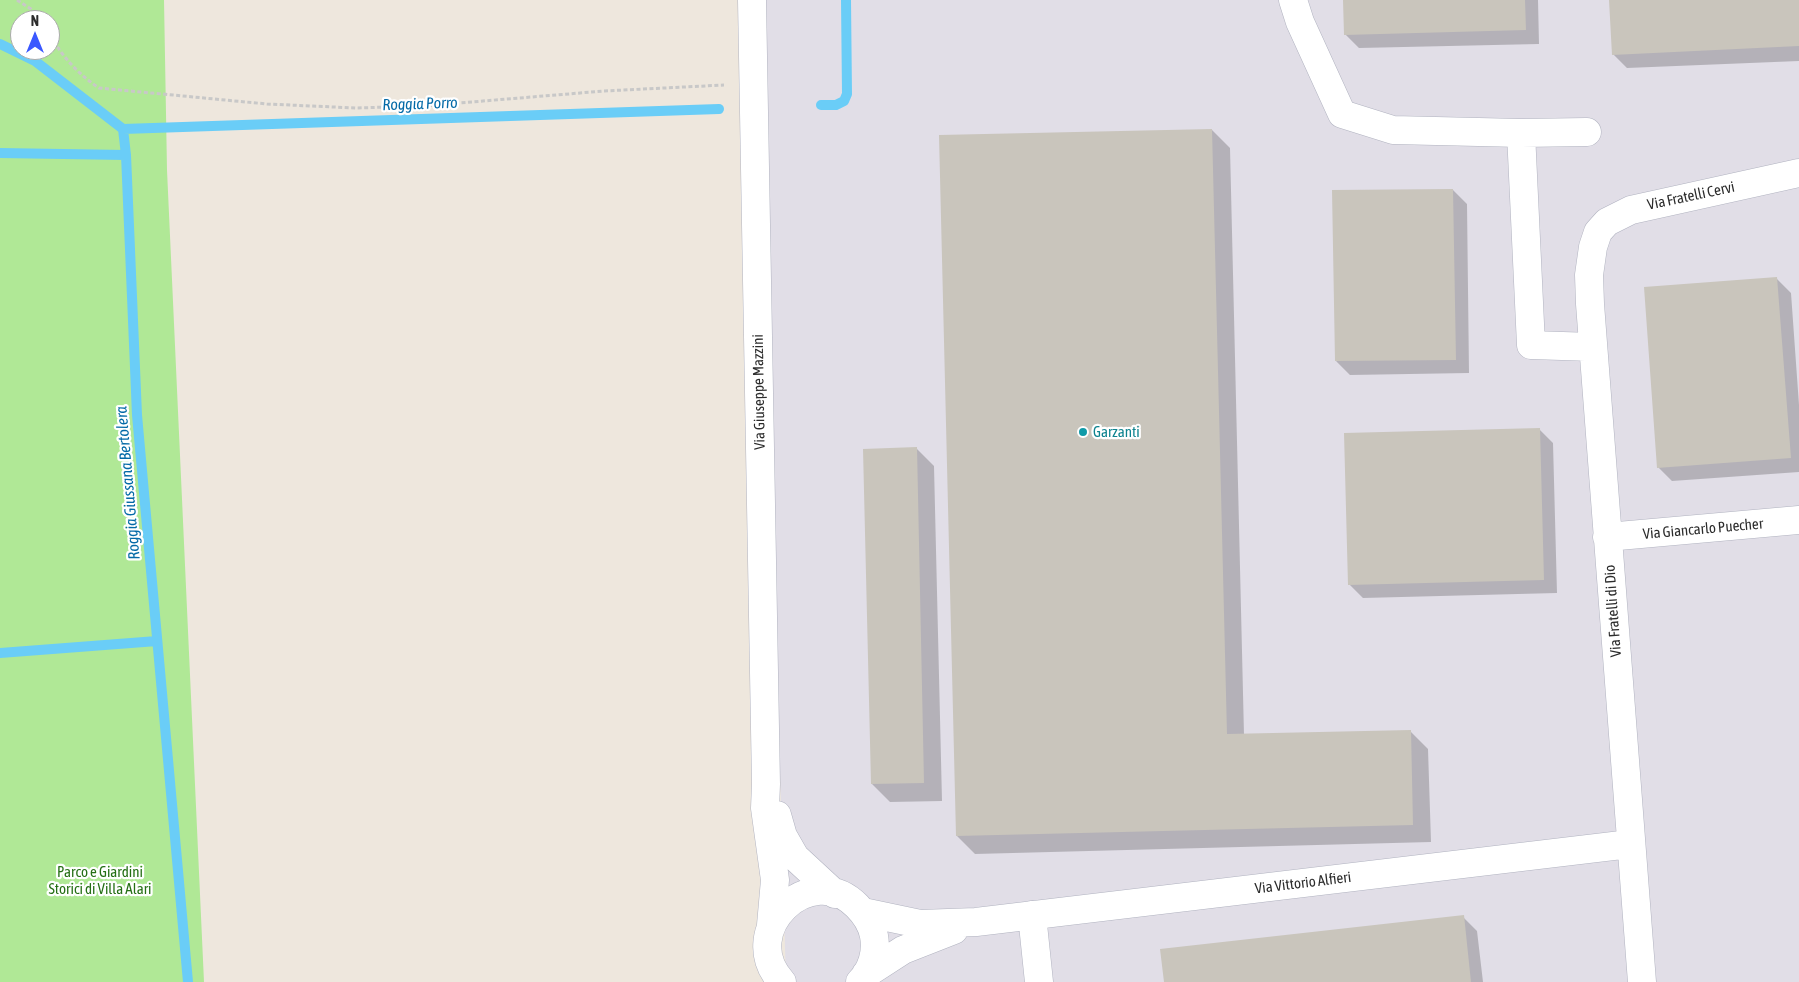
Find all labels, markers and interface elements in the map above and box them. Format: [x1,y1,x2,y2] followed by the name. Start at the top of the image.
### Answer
[10,10,60,60] north arrow
[31,13,39,29] text: N
[382,93,458,115] water label: Roggia Porro
[1646,178,1736,214] street label: Via Fratelli Cervi
[749,334,769,450] street label: Via Giuseppe Mazzini
[112,405,144,561] water label: Roggia Giussana Bertolera
[1093,423,1140,441] place label: Garzanti
[1077,426,1089,438] marker: Garzanti
[1642,515,1764,543] street label: Via Giancarlo Puecher
[1601,564,1625,658] street label: Via Fratelli di Dio
[48,863,152,898] park label: Parco e Giardini Storici di Villa Alari
[1254,868,1352,898] street label: Via Vittorio Alfieri

